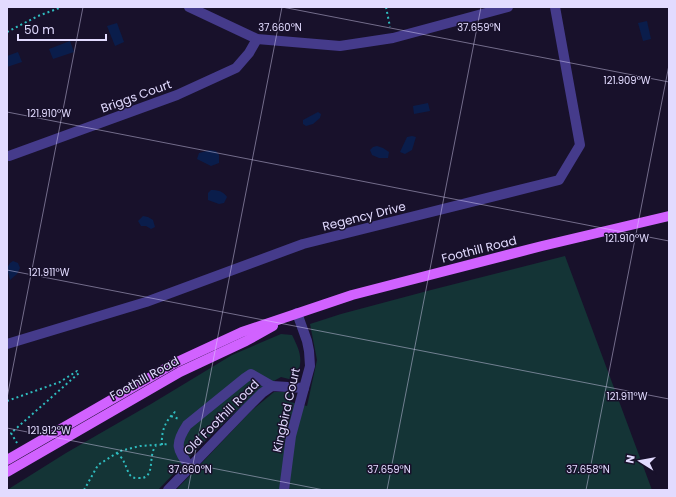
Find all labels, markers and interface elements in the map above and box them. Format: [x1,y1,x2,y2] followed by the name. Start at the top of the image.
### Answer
[18,16,106,42] scale bar
[258,20,302,35] text: 37.660°N
[457,20,501,35] text: 37.659°N
[24,21,55,38] text: 50 m
[604,73,651,88] text: 121.909°W
[98,75,174,117] street label: Briggs Court
[27,106,71,121] text: 121.910°W
[321,197,407,235] street label: Regency Drive
[440,231,518,267] street label: Foothill Road
[605,231,649,246] text: 121.910°W
[29,265,70,280] text: 121.911°W
[106,352,182,404] street label: Foothill Road
[268,366,304,454] street label: Kingbird Court
[179,375,263,459] street label: Old Foothill Road
[607,389,648,404] text: 121.911°W
[27,423,71,438] text: 121.912°W
[620,441,660,481] north arrow
[622,454,639,465] text: N
[168,462,212,477] text: 37.660°N
[367,462,411,477] text: 37.659°N
[566,462,610,477] text: 37.658°N

